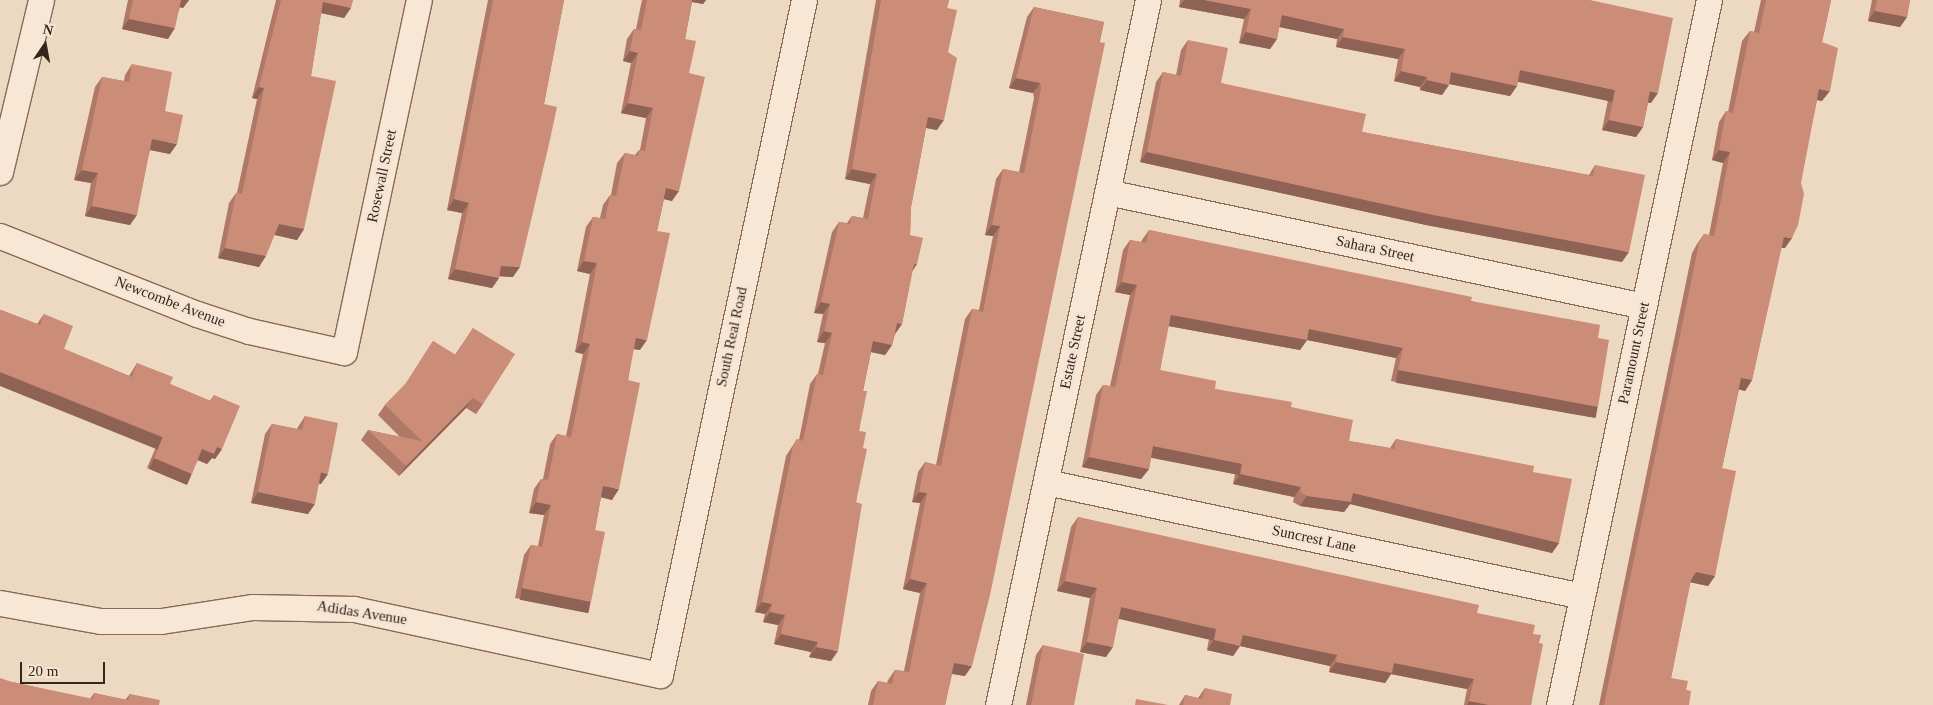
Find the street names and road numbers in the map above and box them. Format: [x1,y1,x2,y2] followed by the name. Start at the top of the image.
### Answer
[363,128,401,224] street label: Rosewall Street
[1334,232,1416,266] street label: Sahara Street
[112,273,228,331] street label: Newcombe Avenue
[713,285,751,389] street label: South Real Road
[1614,300,1654,406] street label: Paramount Street
[1056,313,1090,391] street label: Estate Street
[1270,521,1358,557] street label: Suncrest Lane
[315,597,409,629] street label: Adidas Avenue

